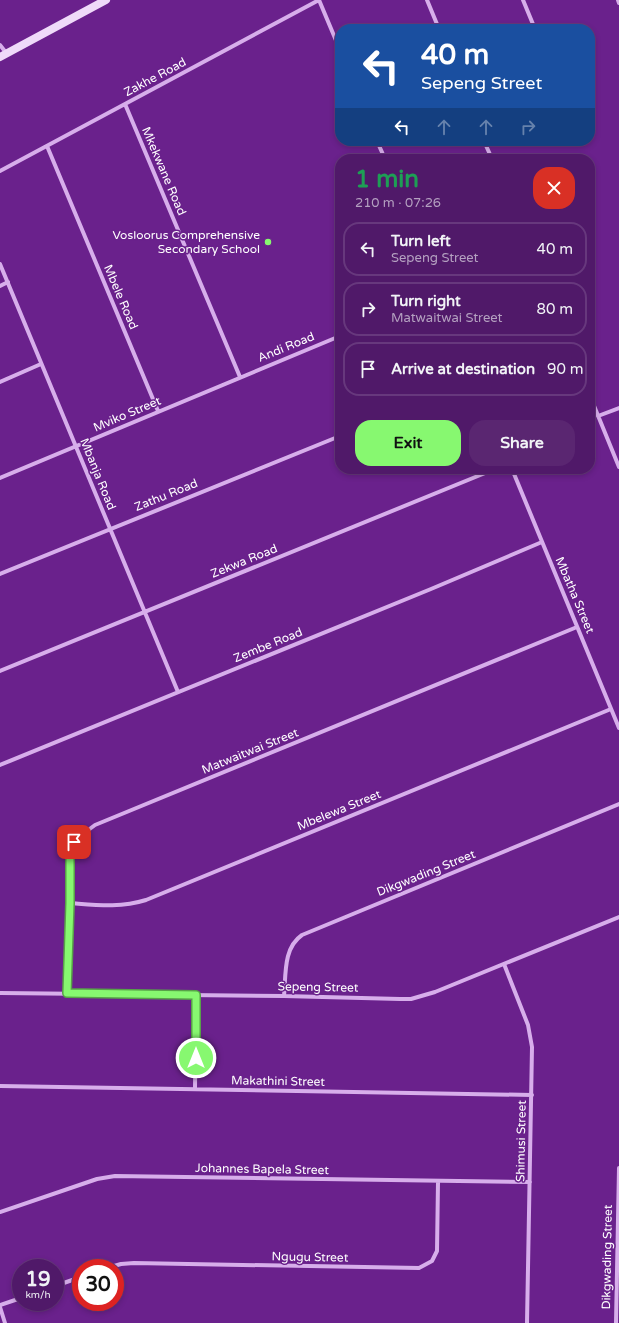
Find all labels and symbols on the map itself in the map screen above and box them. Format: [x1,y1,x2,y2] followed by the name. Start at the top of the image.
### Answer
[122,55,188,99] street label: Zakhe Road
[139,125,189,217] street label: Mkekwane Road
[112,228,260,256] place label: Vosloorus Comprehensive Secondary School
[263,237,273,247] marker: Vosloorus Comprehensive Secondary School
[101,263,141,331] street label: Mbele Road
[256,329,316,365] street label: Andi Road
[91,393,163,435] street label: Mviko Street
[77,436,119,512] street label: Mbanja Road
[132,476,200,514] street label: Zathu Road
[209,541,279,581] street label: Zekwa Road
[553,555,598,636] street label: Mbatha Street
[231,625,305,665] street label: Zembe Road
[200,725,301,777] street label: Matwaitwai Street
[295,787,383,833] street label: Mbelewa Street
[57,825,91,859] pin
[375,847,478,899] street label: Dikgwading Street
[277,979,359,995] street label: Sepeng Street
[175,1037,217,1079] position arrow
[231,1073,326,1089] street label: Makathini Street
[513,1099,529,1182] street label: Shimusi Street
[195,1161,329,1177] street label: Johannes Bapela Street
[599,1204,615,1310] street label: Dikgwading Street
[272,1249,349,1265] street label: Ngugu Street
[72,1259,124,1311] speed limit sign: 30

